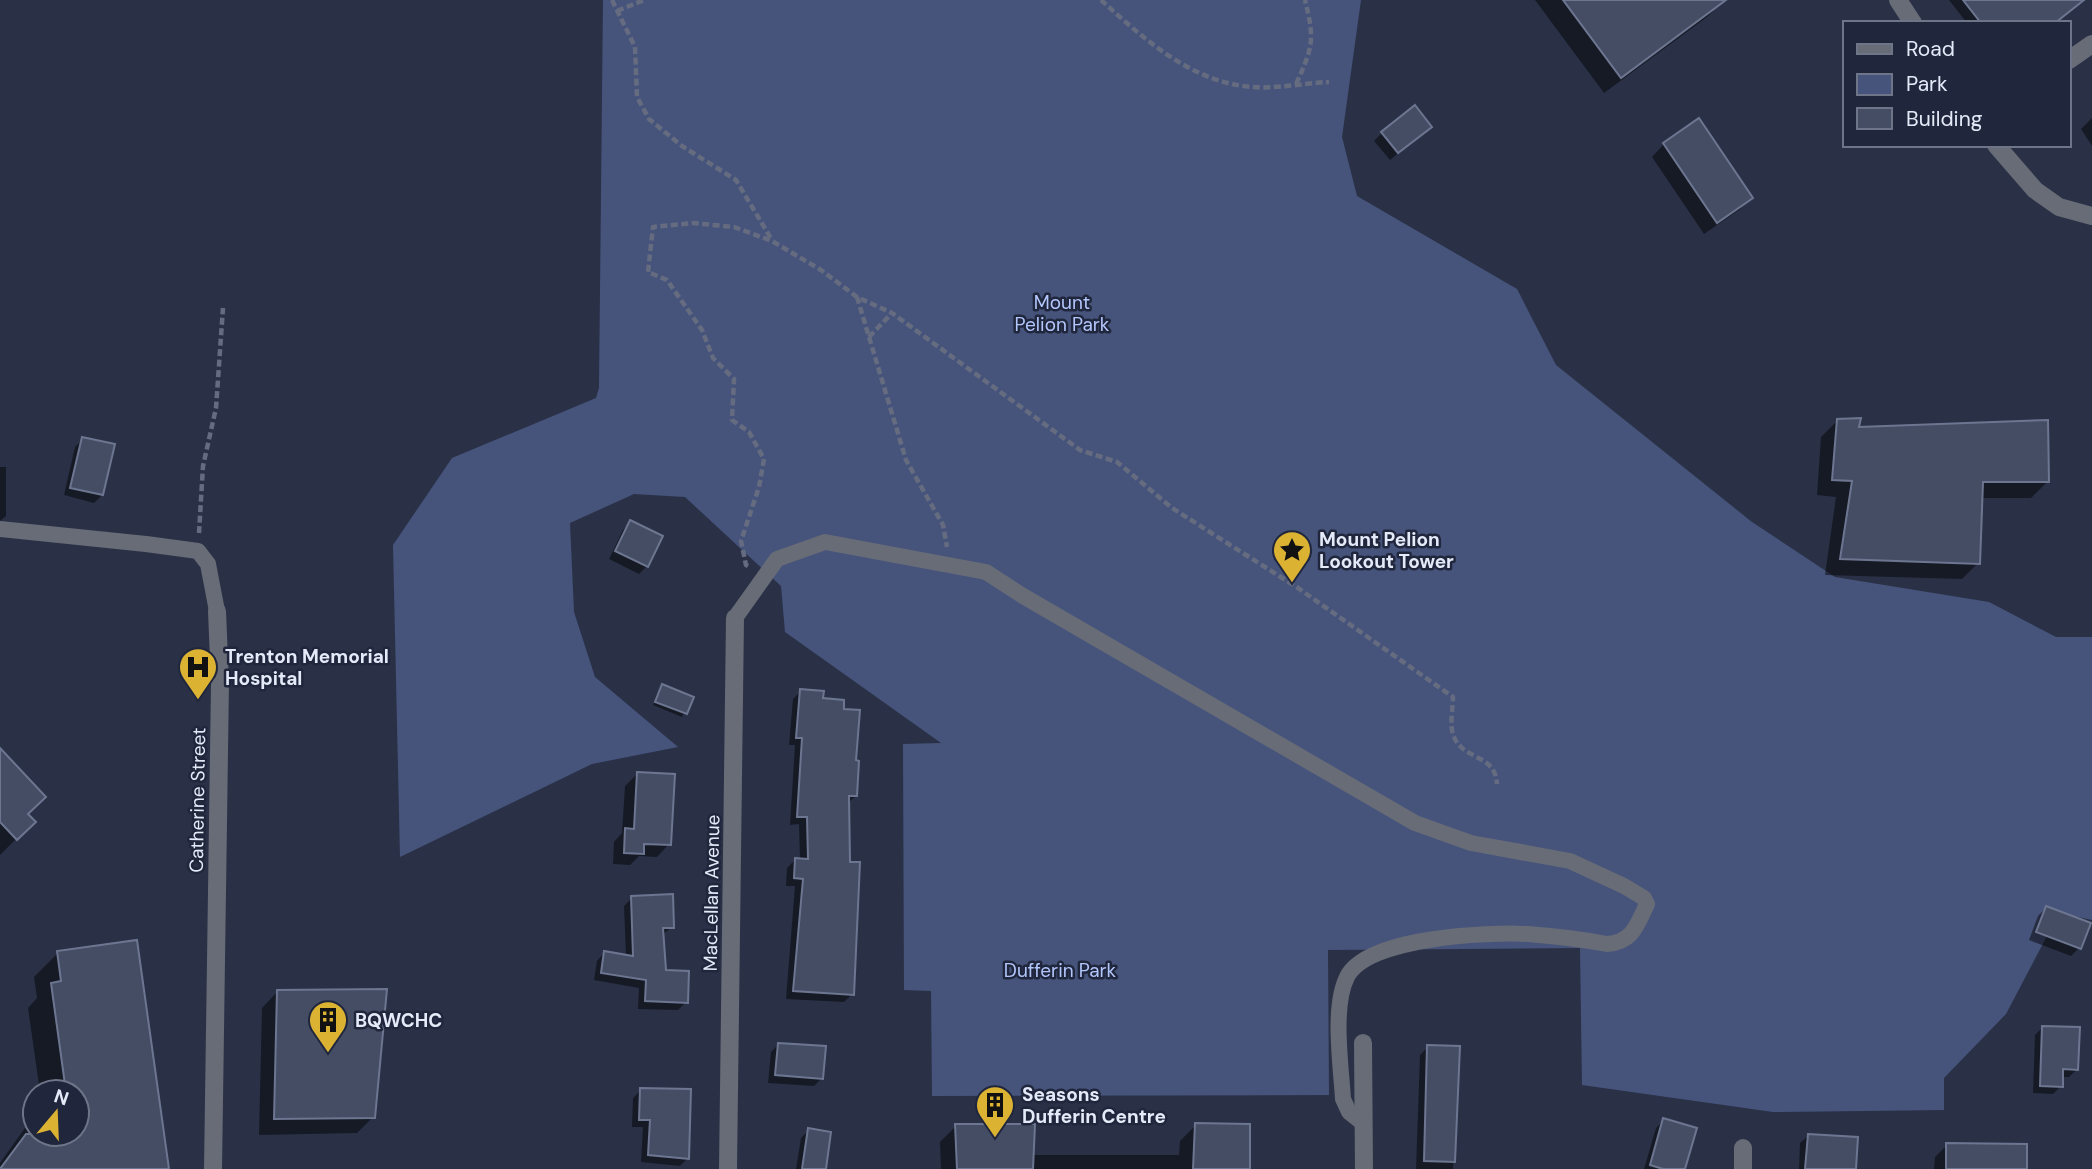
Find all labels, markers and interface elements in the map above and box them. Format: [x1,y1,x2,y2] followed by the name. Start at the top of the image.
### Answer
[1843,21,2071,147] legend
[1906,35,1955,63] text: Road
[1906,70,1948,98] text: Park
[1906,105,1983,133] text: Building
[1015,290,1110,337] park label: Mount Pelion Park
[1319,527,1454,574] place label: Mount Pelion Lookout Tower
[1271,529,1313,584] place icon: Mount Pelion Lookout Tower
[225,644,389,691] place label: Trenton Memorial Hospital
[177,646,219,701] hospital icon: Trenton Memorial Hospital
[184,727,211,873] street label: Catherine Street
[698,814,725,972] street label: MacLellan Avenue
[1004,958,1117,983] park label: Dufferin Park
[307,999,349,1054] building icon: BQWCHC
[355,1008,442,1033] place label: BQWCHC
[21,1078,91,1148] north arrow
[1022,1082,1166,1129] place label: Seasons Dufferin Centre
[51,1083,72,1111] text: N
[974,1084,1016,1139] building icon: Seasons Dufferin Centre

